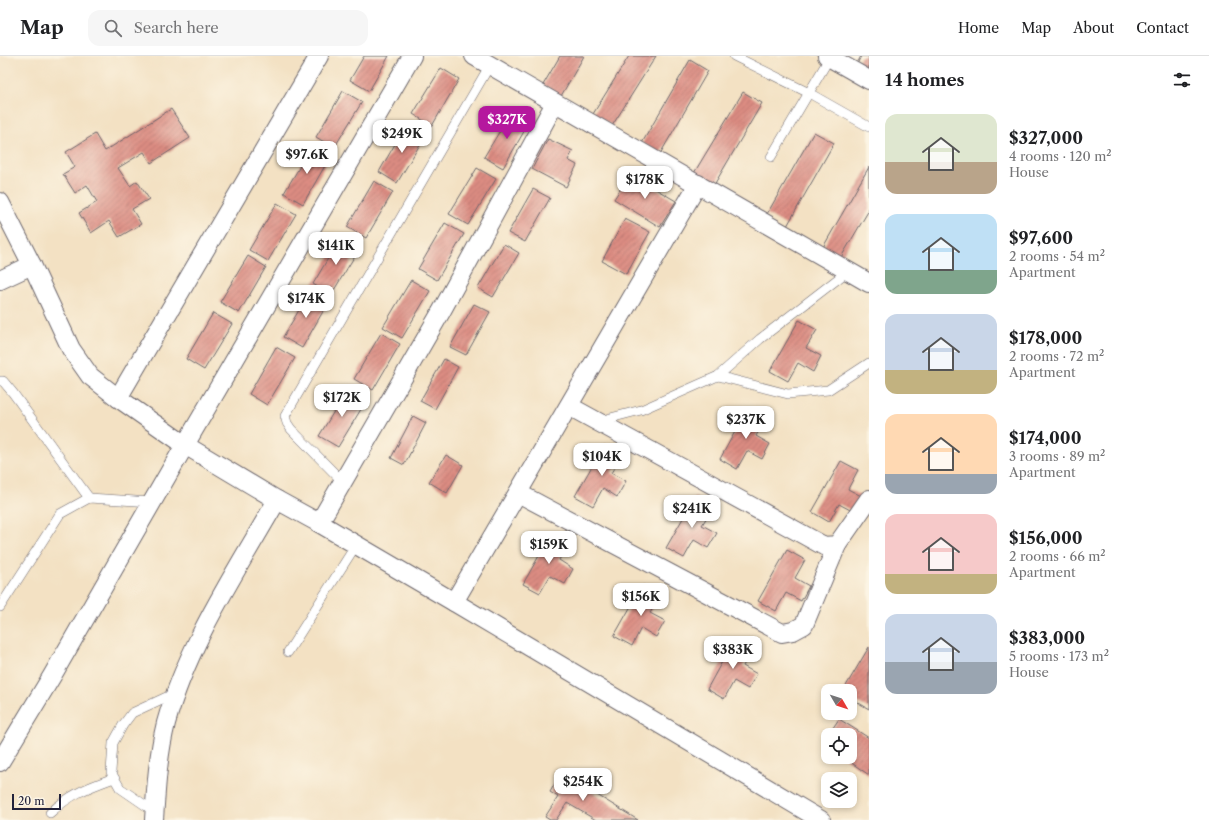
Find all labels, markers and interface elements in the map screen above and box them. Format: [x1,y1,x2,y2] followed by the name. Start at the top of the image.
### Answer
[88,10,368,46] search box
[20,16,64,39] text: Map
[102,17,124,39] icon: search
[134,18,219,37] text: Search here
[958,19,999,37] text: Home
[1021,19,1051,37] text: Map
[1073,19,1114,37] text: About
[1136,19,1189,37] text: Contact
[1171,69,1193,91] icon: filters
[885,70,964,90] text: 14 homes
[479,106,535,140] pin: $327K
[487,111,527,127] text: $327K
[374,120,430,154] pin: $249K
[382,125,422,141] text: $249K
[1009,128,1083,148] text: $327,000
[917,130,965,178] icon: home
[274,141,340,175] pin: $97.6K
[286,146,328,162] text: $97.6K
[1009,148,1112,164] text: 4 rooms · 120 m²
[1009,164,1049,180] text: House
[617,166,673,200] pin: $178K
[626,171,664,187] text: $178K
[1009,228,1073,248] text: $97,600
[917,230,965,278] icon: home
[308,232,364,266] pin: $141K
[317,237,355,253] text: $141K
[1009,248,1105,264] text: 2 rooms · 54 m²
[1009,264,1076,280] text: Apartment
[278,285,334,319] pin: $174K
[287,290,325,306] text: $174K
[1009,328,1082,348] text: $178,000
[917,330,965,378] icon: home
[1009,348,1104,364] text: 2 rooms · 72 m²
[1009,364,1076,380] text: Apartment
[314,384,370,418] pin: $172K
[323,389,361,405] text: $172K
[718,406,774,440] pin: $237K
[726,411,766,427] text: $237K
[1009,428,1081,448] text: $174,000
[917,430,965,478] icon: home
[574,443,630,477] pin: $104K
[582,448,622,464] text: $104K
[1009,448,1105,464] text: 3 rooms · 89 m²
[1009,464,1076,480] text: Apartment
[664,495,720,529] pin: $241K
[673,500,711,516] text: $241K
[1009,528,1083,548] text: $156,000
[917,530,965,578] icon: home
[521,531,577,565] pin: $159K
[530,536,568,552] text: $159K
[1009,548,1106,564] text: 2 rooms · 66 m²
[1009,564,1076,580] text: Apartment
[613,583,669,617] pin: $156K
[622,588,660,604] text: $156K
[1009,628,1085,648] text: $383,000
[917,630,965,678] icon: home
[705,636,761,670] pin: $383K
[713,641,753,657] text: $383K
[1009,648,1109,664] text: 5 rooms · 173 m²
[1009,664,1049,680] text: House
[821,684,857,720] north arrow
[821,684,857,808] map controls
[821,728,857,764] button: locate
[555,768,611,802] pin: $254K
[821,772,857,808] button: layers
[563,773,603,789] text: $254K
[12,792,61,811] scale bar
[18,794,44,808] text: 20 m

